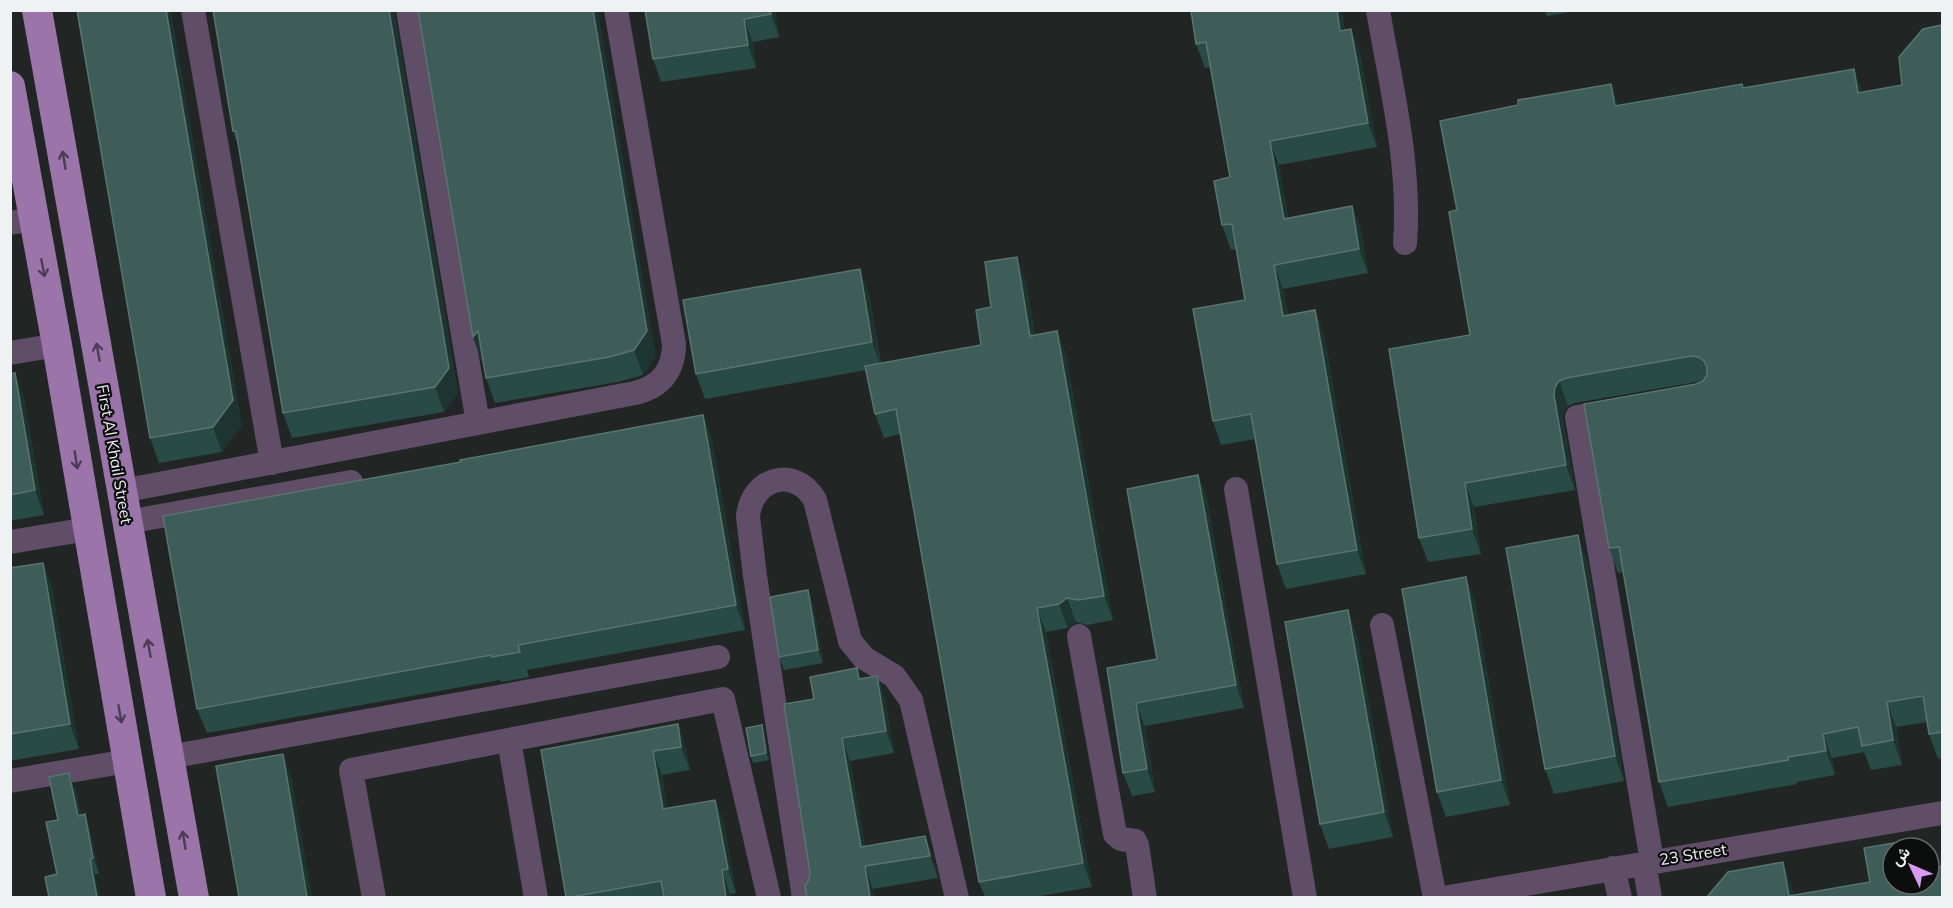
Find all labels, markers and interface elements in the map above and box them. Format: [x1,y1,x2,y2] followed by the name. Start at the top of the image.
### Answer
[58,151,69,171] one-way arrow
[38,258,49,277] one-way arrow
[92,343,103,363] one-way arrow
[93,383,137,526] street label: First Al Khail Street
[71,450,82,469] one-way arrow
[143,639,154,658] one-way arrow
[115,704,126,724] one-way arrow
[178,831,189,850] one-way arrow
[1881,836,1941,896] north arrow
[1658,839,1728,869] street label: 23 Street
[1886,842,1914,869] text: ش

